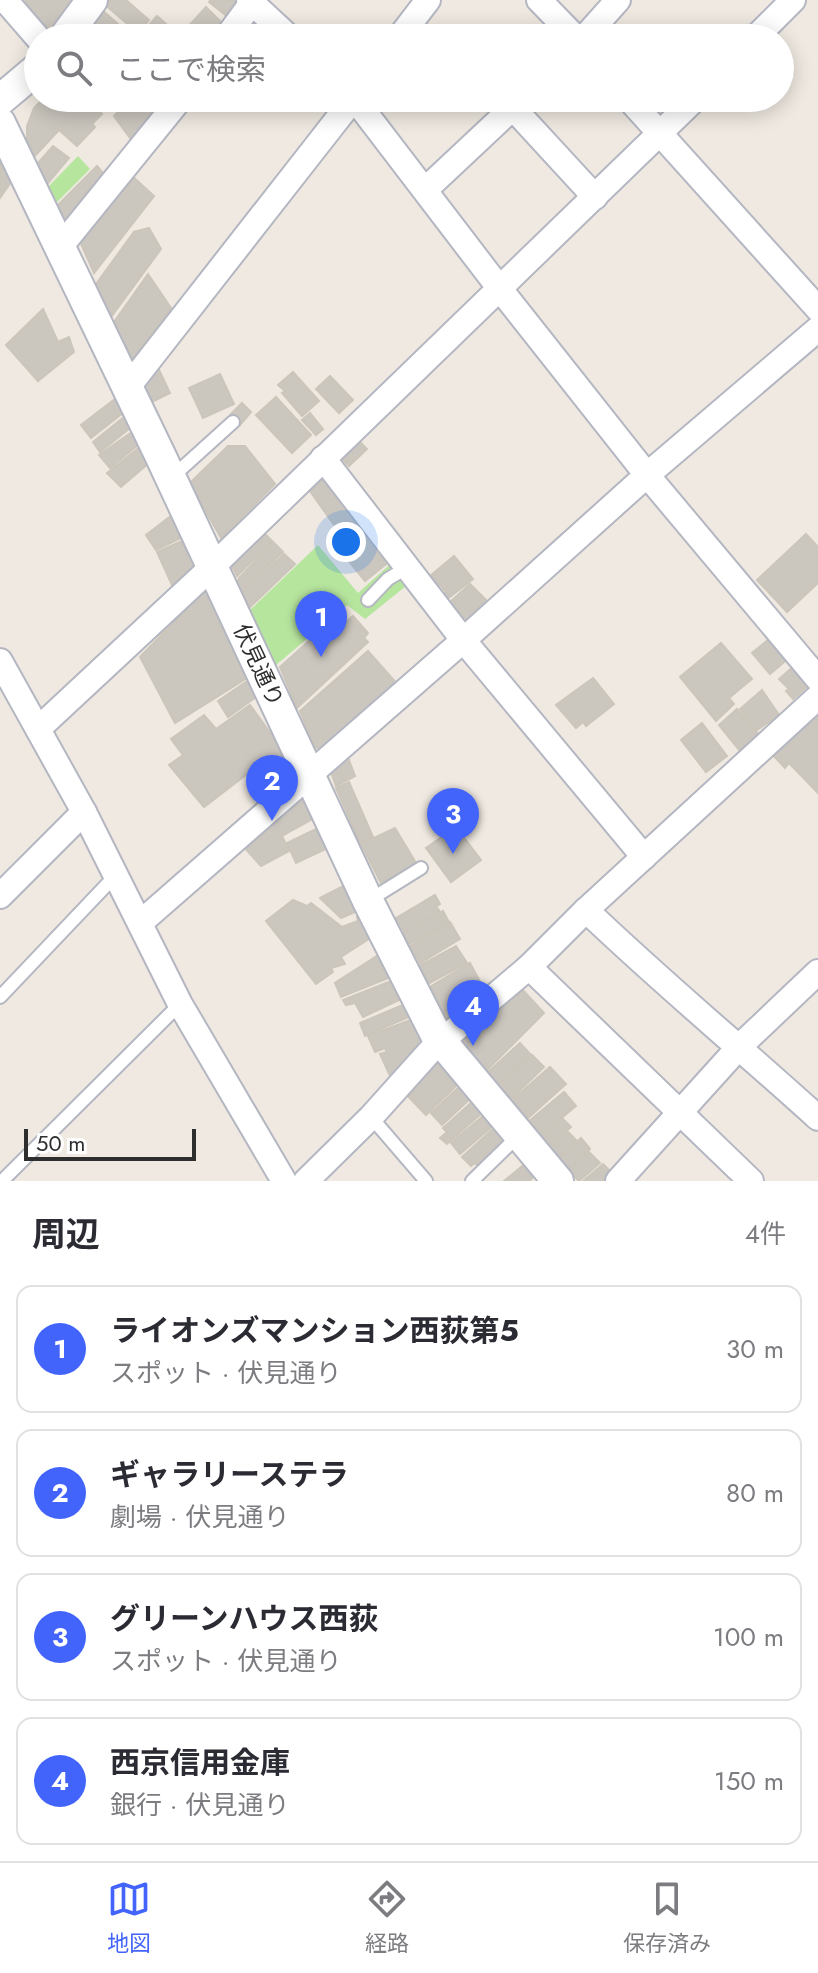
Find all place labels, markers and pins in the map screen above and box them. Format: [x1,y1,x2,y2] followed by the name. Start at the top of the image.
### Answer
[295,591,347,657] pin: 1
[246,755,298,821] pin: 2
[427,788,479,854] pin: 3
[447,980,499,1046] pin: 4

